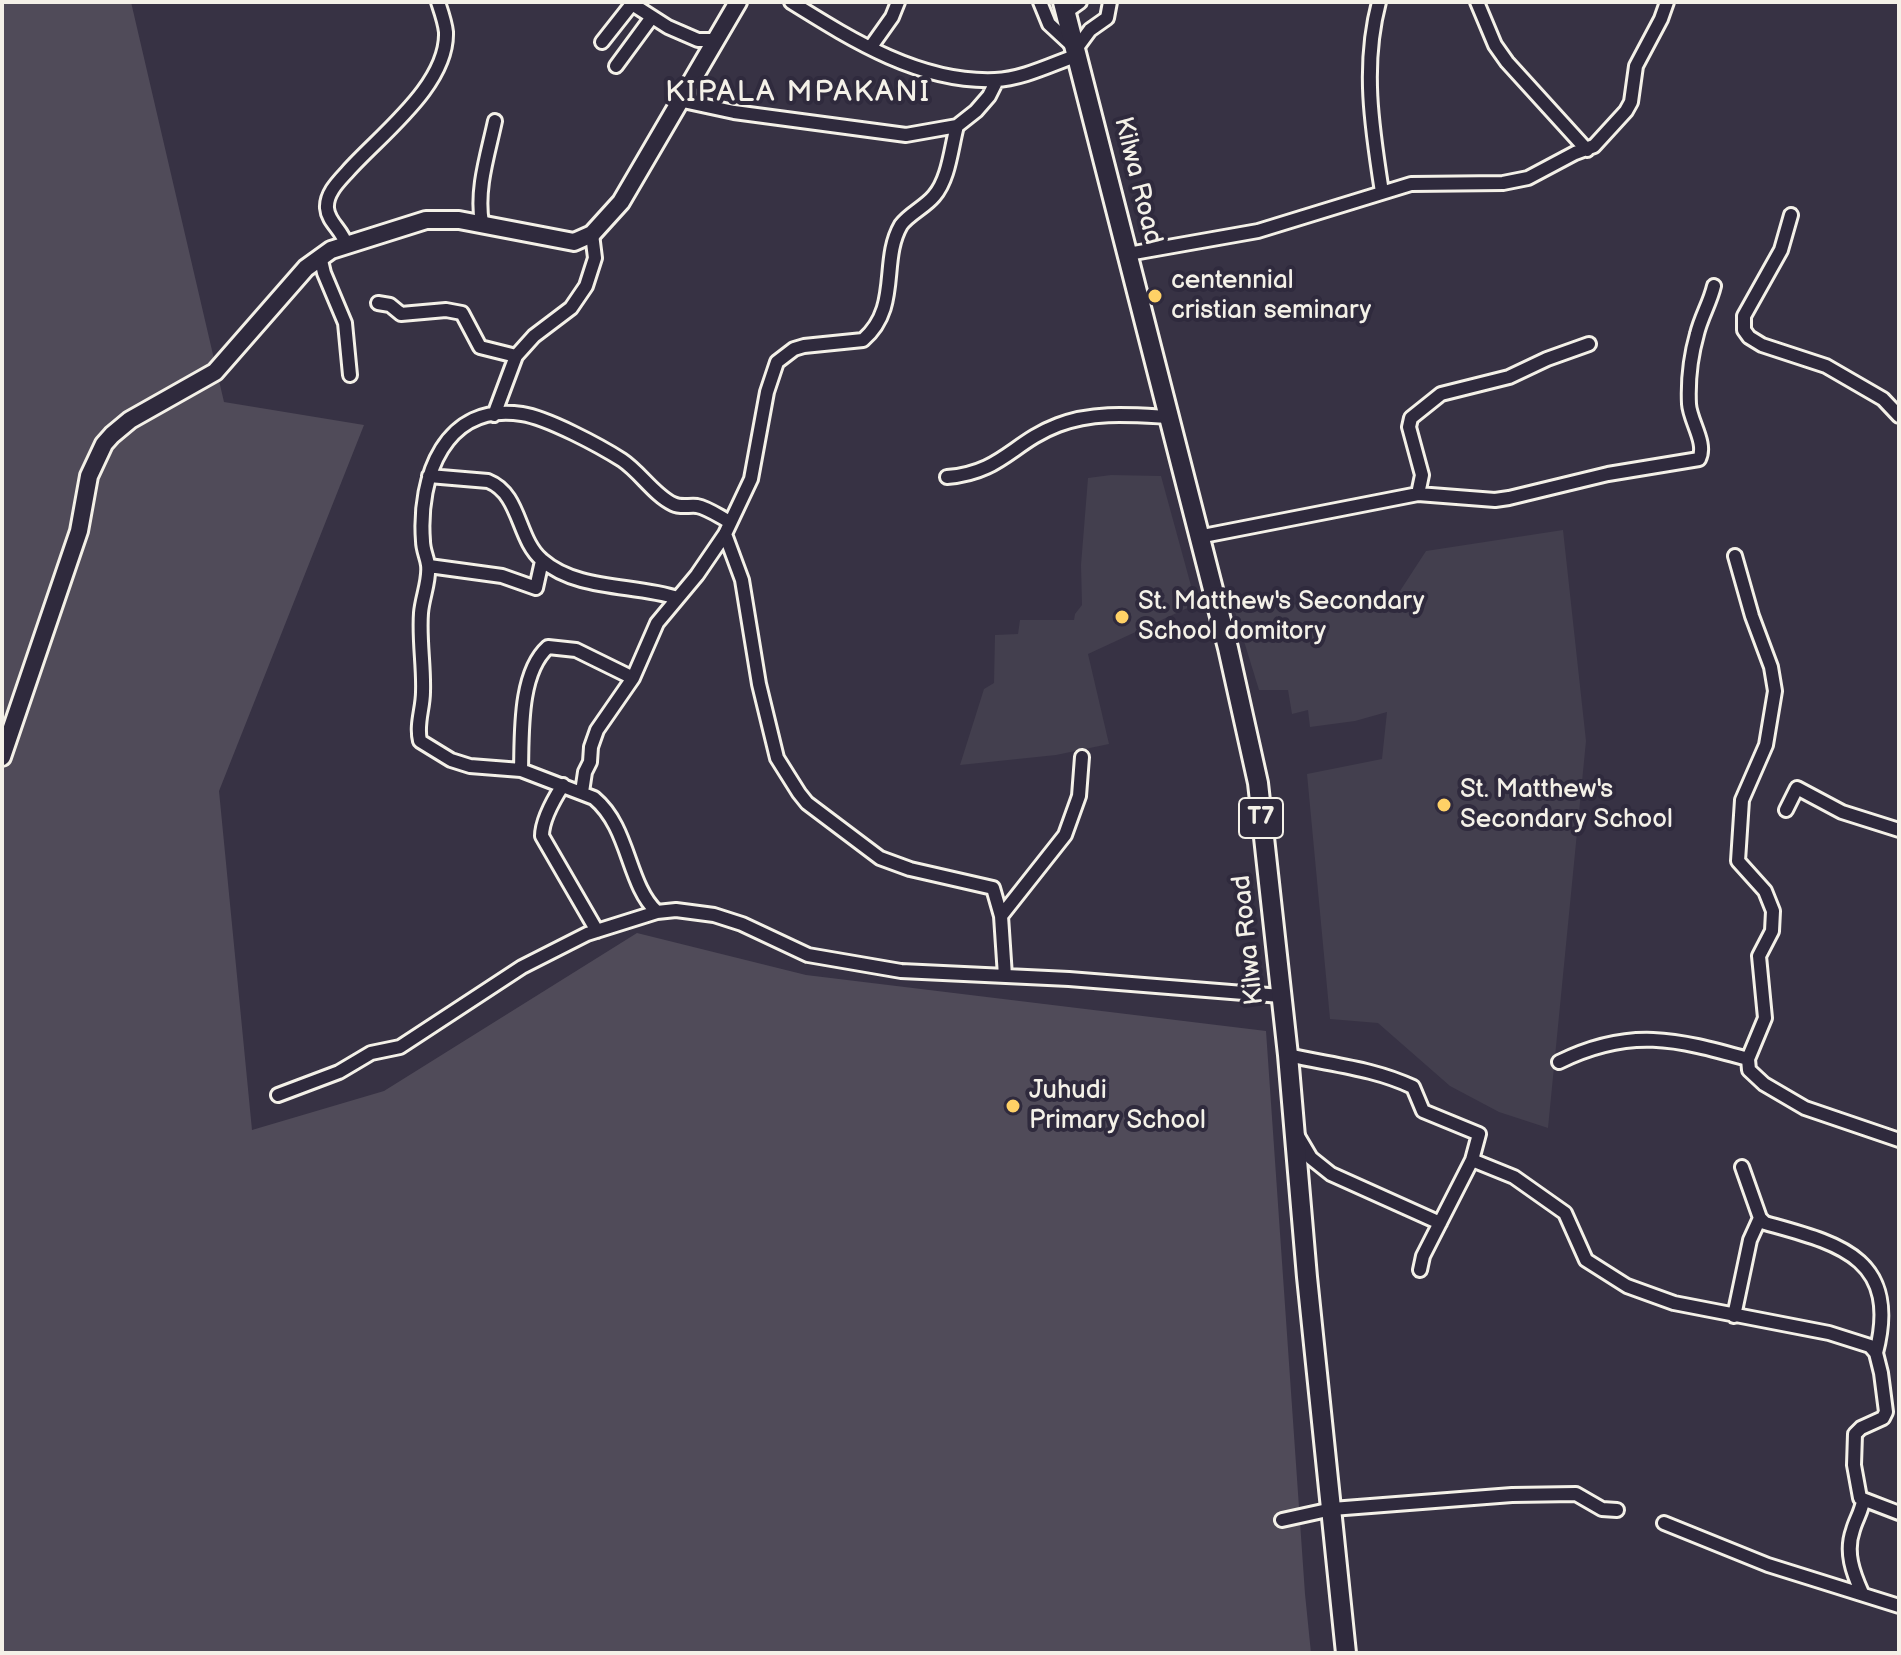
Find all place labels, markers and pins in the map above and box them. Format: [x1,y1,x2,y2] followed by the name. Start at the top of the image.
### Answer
[1171,265,1371,326] place label: centennial cristian seminary
[1146,287,1164,305] marker: centennial cristian seminary
[1138,586,1425,648] place label: St. Matthew's Secondary School domitory
[1113,608,1131,626] marker: St. Matthew's Secondary School domitory
[1460,774,1673,836] place label: St. Matthew's Secondary School
[1435,796,1453,814] marker: St. Matthew's Secondary School
[1029,1075,1206,1136] place label: Juhudi Primary School
[1004,1097,1022,1115] marker: Juhudi Primary School

